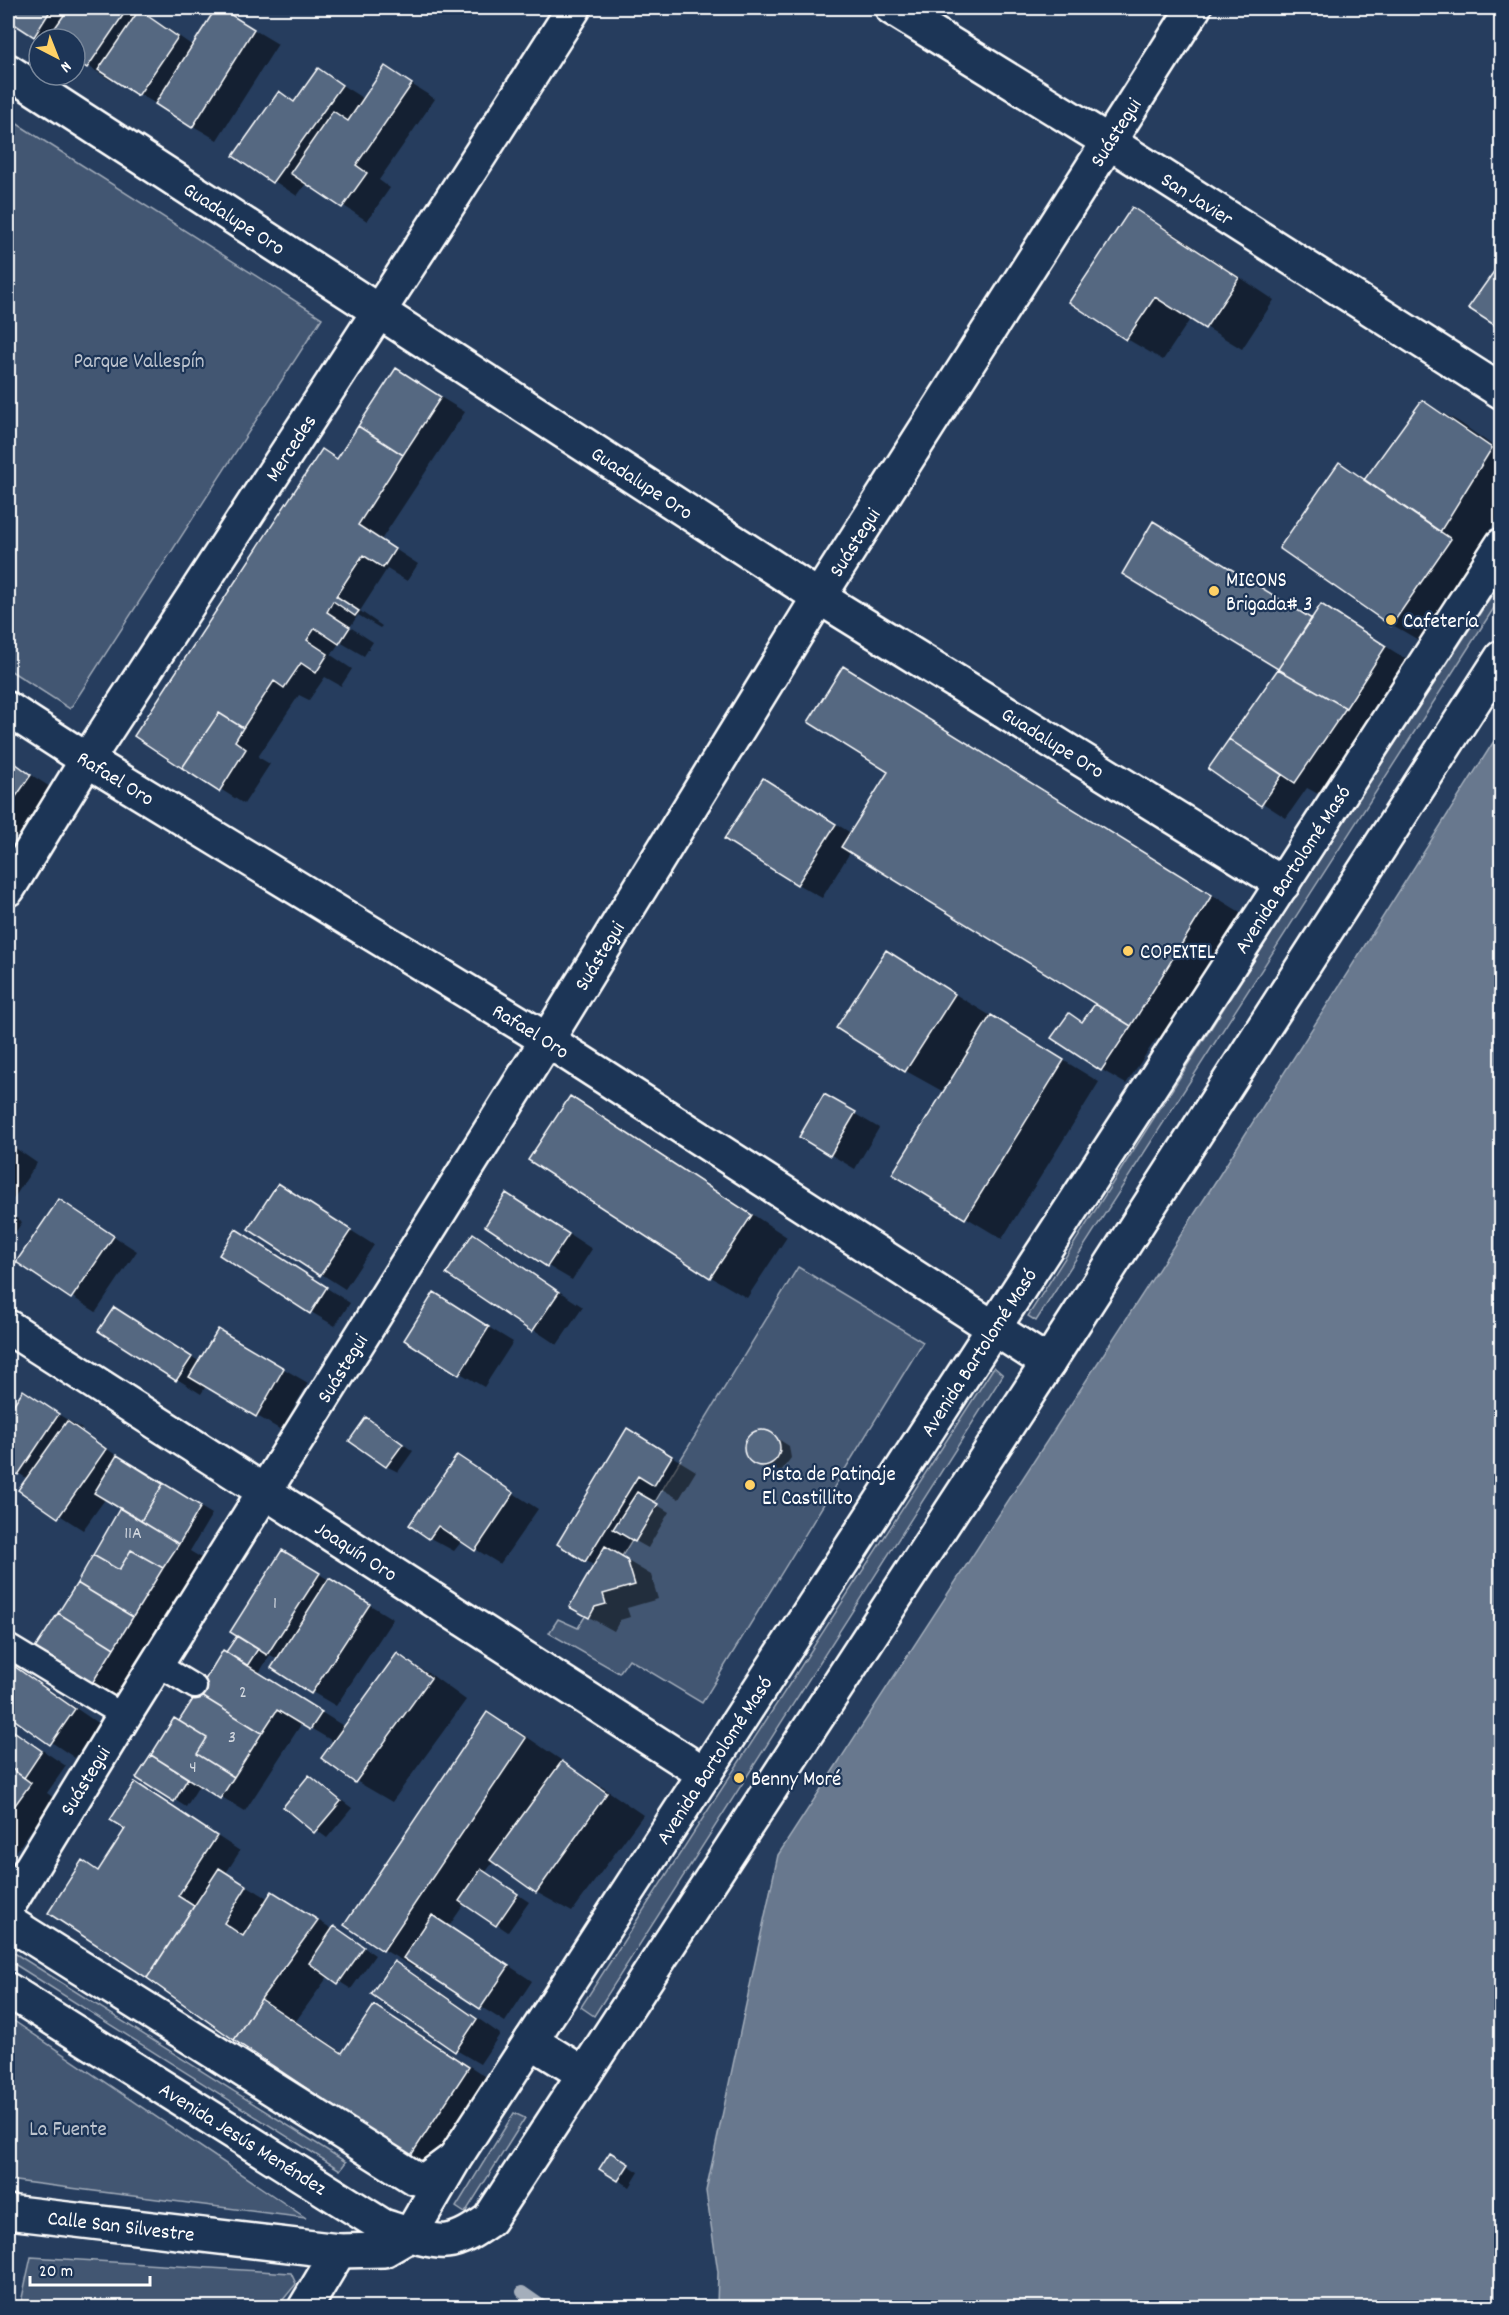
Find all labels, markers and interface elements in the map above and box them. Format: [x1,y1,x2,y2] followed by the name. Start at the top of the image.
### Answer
[27,27,87,87] north arrow
[55,55,76,78] text: N
[1084,93,1151,174] street label: Suástegui
[1154,167,1238,235] street label: San Javier
[176,176,290,265] street label: Guadalupe Oro
[74,348,204,378] park label: Parque Vallespín
[260,410,326,489] street label: Mercedes
[584,441,698,529] street label: Guadalupe Oro
[823,503,890,584] street label: Suástegui
[1226,567,1313,621] place label: MICONS Brigada# 3
[1207,584,1221,598] marker: MICONS Brigada# 3
[1403,608,1479,638] place label: Cafetería
[1384,613,1398,627] marker: Cafetería
[994,701,1109,788] street label: Guadalupe Oro
[70,745,159,815] street label: Rafael Oro
[1228,780,1360,961] street label: Avenida Bartolomé Masó
[568,917,634,998] street label: Suástegui
[1140,939,1216,969] place label: COPEXTEL
[1121,944,1135,958] marker: COPEXTEL
[485,998,574,1068] street label: Rafael Oro
[915,1264,1046,1444] street label: Avenida Bartolomé Masó
[311,1329,377,1410] street label: Suástegui
[762,1461,896,1515] place label: Pista de Patinaje El Castillito
[743,1478,757,1492] marker: Pista de Patinaje El Castillito
[308,1515,402,1591] street label: Joaquín Oro
[124,1522,142,1547] house number: 11A
[273,1592,277,1617] house number: 1
[650,1671,782,1851] street label: Avenida Bartolomé Masó
[239,1681,247,1706] house number: 2
[228,1726,236,1751] house number: 3
[54,1741,120,1823] street label: Suástegui
[189,1756,197,1781] house number: 4
[751,1766,841,1796] place label: Benny Moré
[732,1771,746,1785] marker: Benny Moré
[152,2076,331,2205] street label: Avenida Jesús Menéndez
[29,2116,107,2146] park label: La Fuente
[46,2205,196,2252] street label: Calle San Silvestre
[30,2249,150,2287] scale bar
[39,2260,73,2285] text: 20 m

